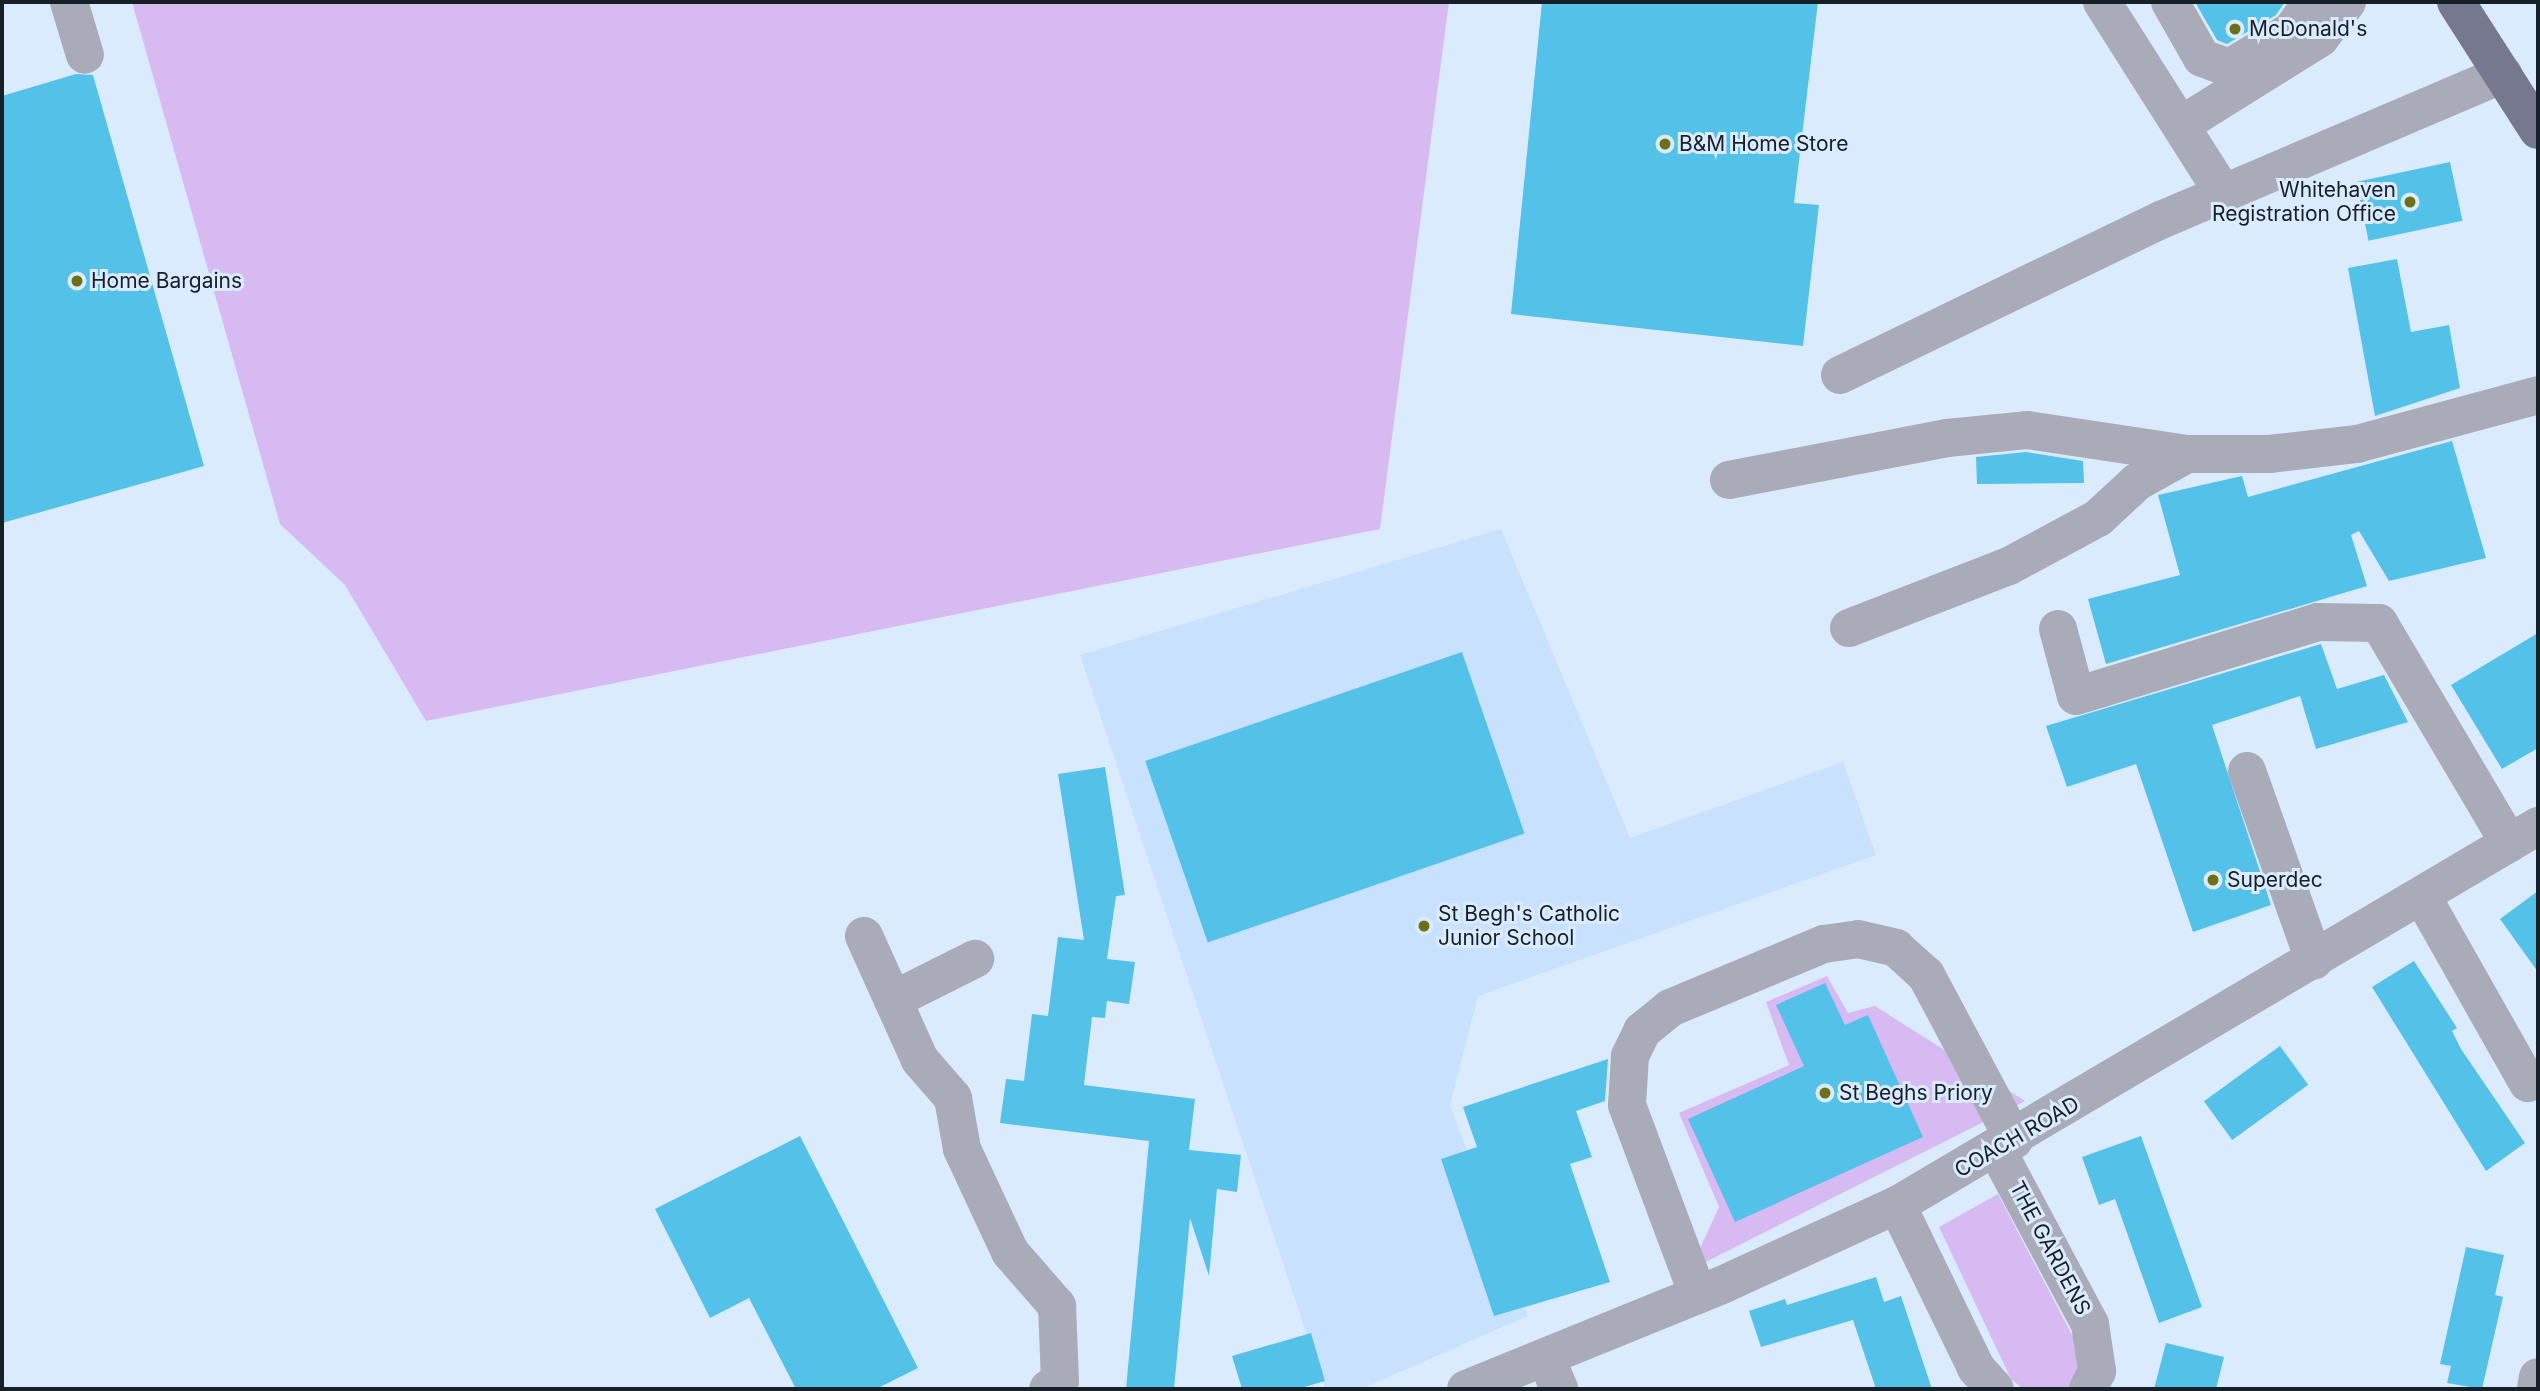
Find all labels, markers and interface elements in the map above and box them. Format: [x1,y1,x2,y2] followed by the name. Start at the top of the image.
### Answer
[2249,16,2367,42] place label: McDonald's
[2227,21,2243,37] marker: McDonald's
[1679,131,1848,157] place label: B&M Home Store
[1657,136,1673,152] marker: B&M Home Store
[2212,177,2396,227] place label: Whitehaven Registration Office
[2402,194,2418,210] marker: Whitehaven Registration Office
[91,268,242,294] place label: Home Bargains
[69,273,85,289] marker: Home Bargains
[2227,867,2323,893] place label: Superdec
[2205,872,2221,888] marker: Superdec
[1438,901,1620,951] place label: St Begh's Catholic Junior School
[1416,918,1432,934] marker: St Begh's Catholic Junior School
[1839,1080,1993,1106] place label: St Beghs Priory
[1817,1085,1833,1101] marker: St Beghs Priory
[1950,1091,2084,1183] street label: COACH ROAD
[2004,1177,2096,1319] street label: THE GARDENS

